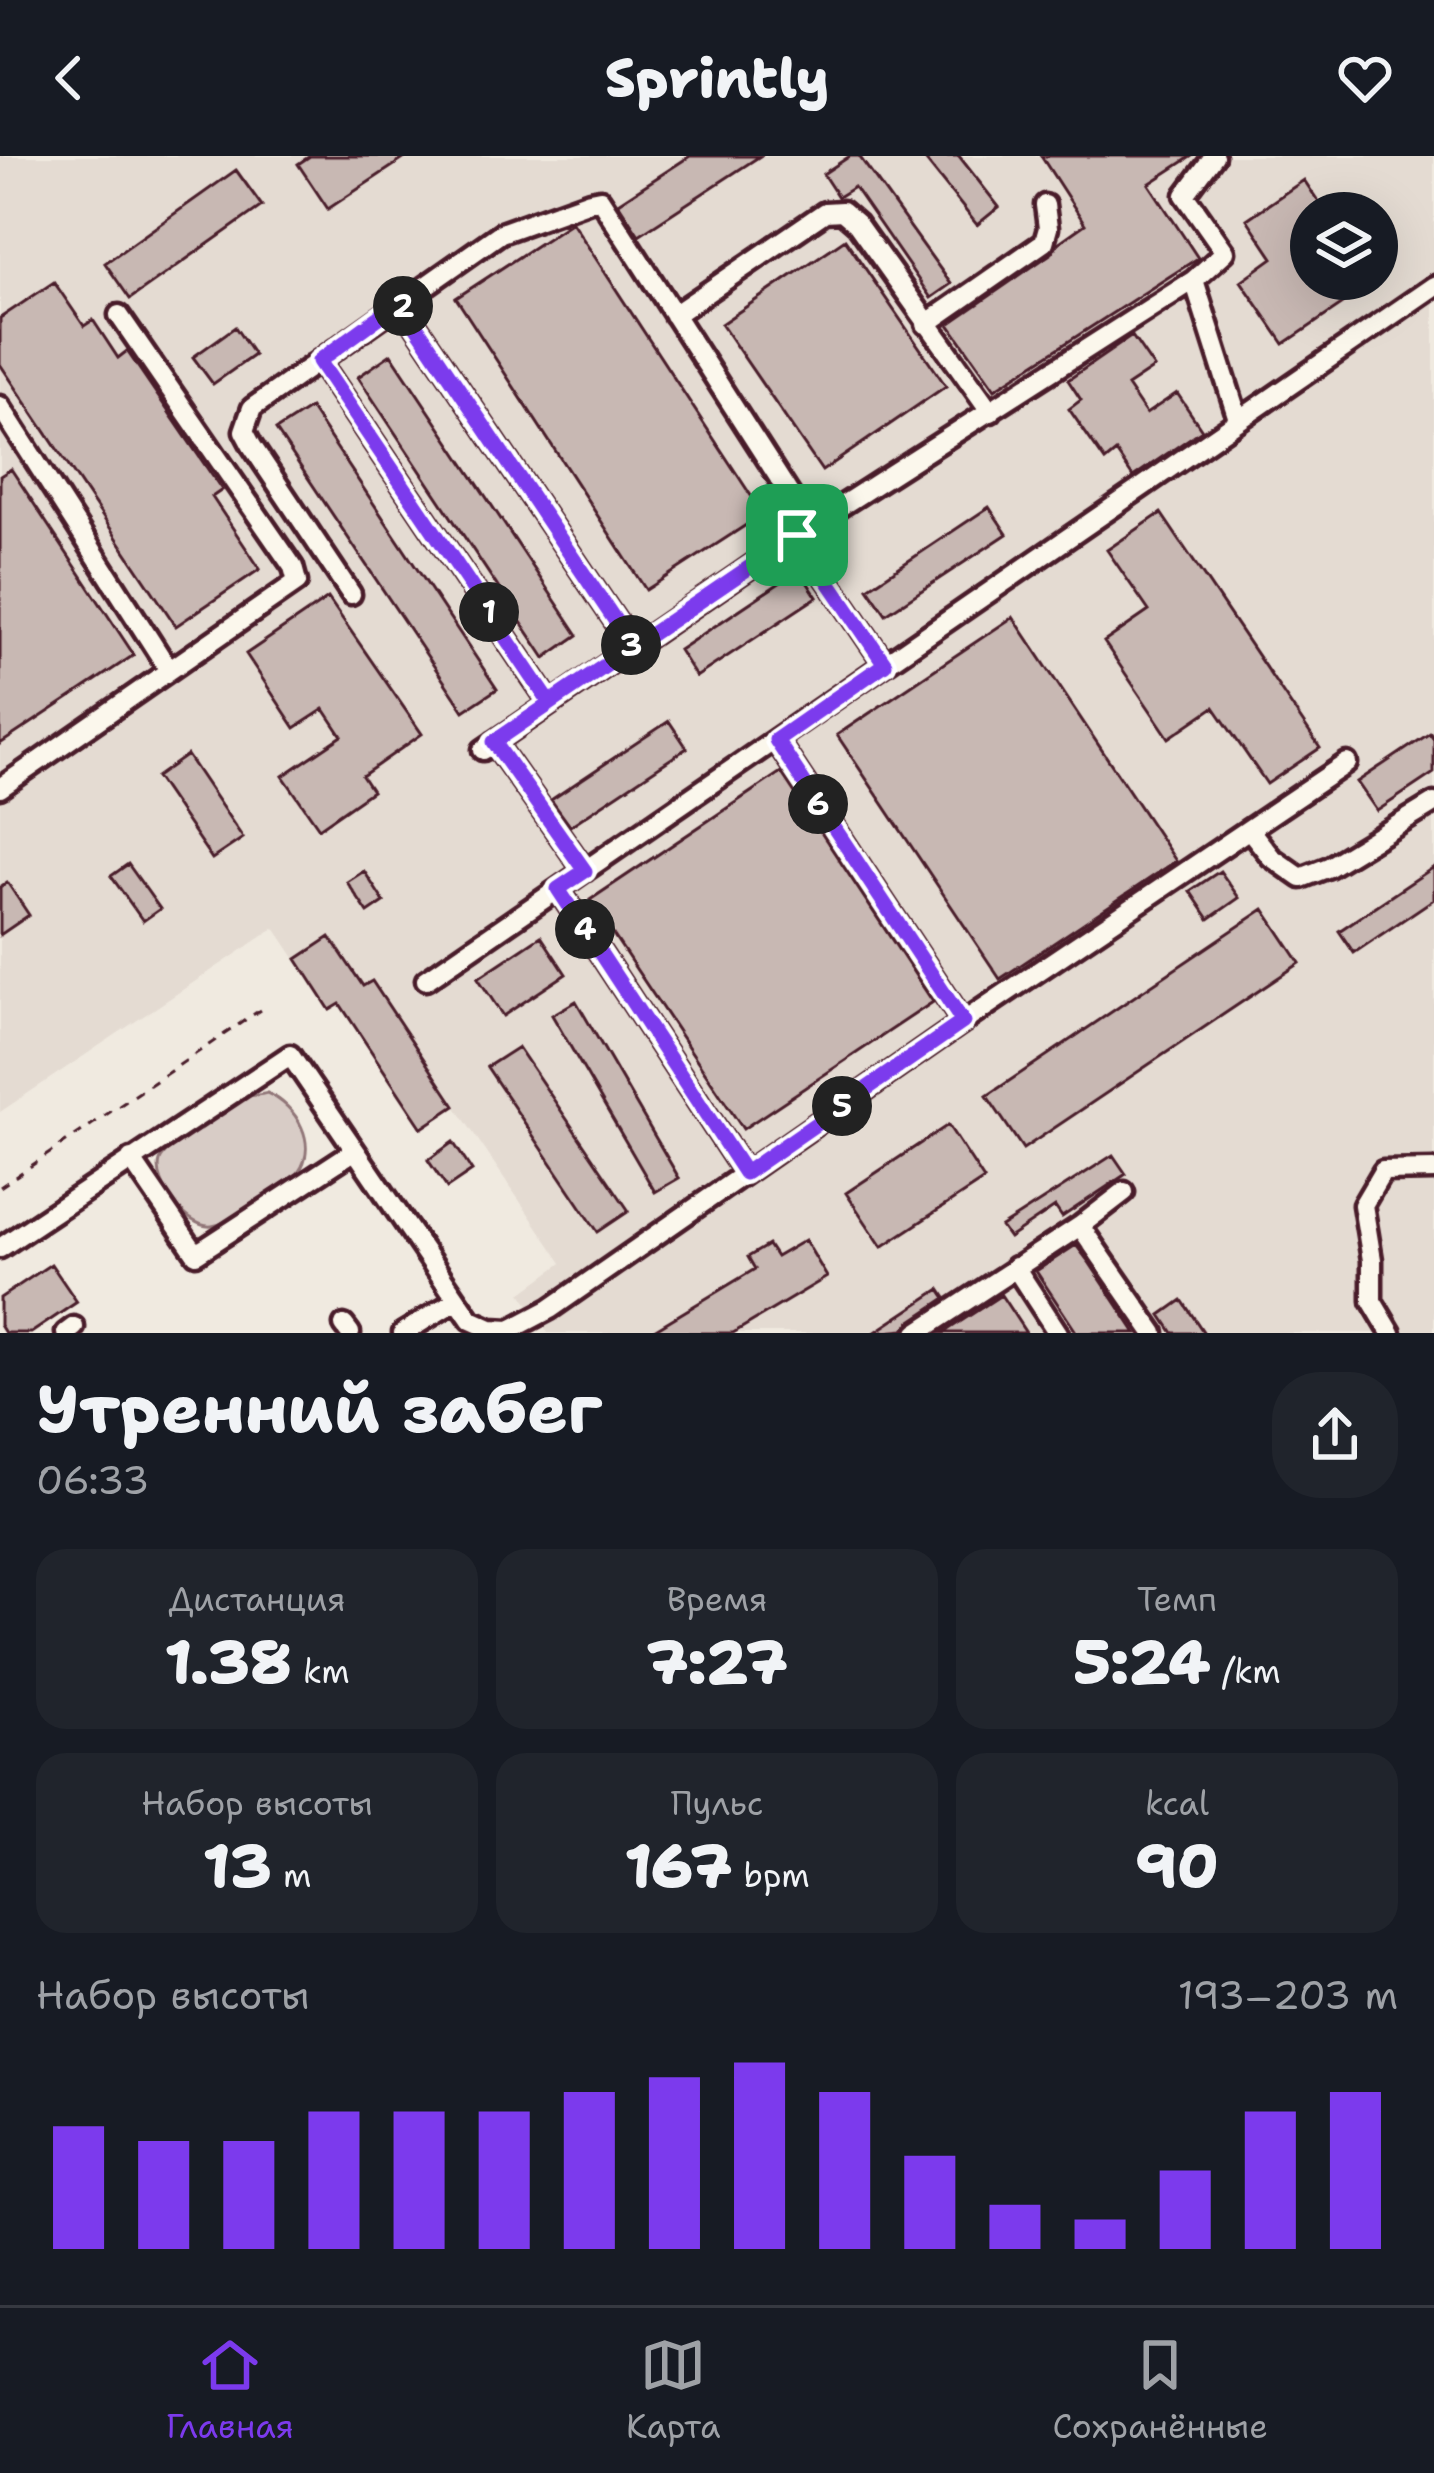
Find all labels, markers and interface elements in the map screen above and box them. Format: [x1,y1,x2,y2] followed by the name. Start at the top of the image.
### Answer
[605,42,829,114] text: Sprintly
[36,45,102,111] icon: back
[1332,45,1398,111] icon: heart
[1290,192,1398,300] map controls
[1290,192,1398,300] button: layers
[373,276,433,336] pin: 2
[391,283,415,328] text: 2
[746,484,848,586] pin
[764,502,830,568] icon: arrive
[459,582,519,642] pin: 1
[481,589,497,634] text: 1
[601,615,661,675] pin: 3
[619,622,643,667] text: 3
[788,774,848,834] pin: 6
[806,781,830,826] text: 6
[555,899,615,959] pin: 4
[573,906,597,951] text: 4
[812,1076,872,1136] pin: 5
[832,1083,852,1128] text: 5
[36,1365,602,1453] text: Утренний забег
[1272,1372,1398,1498] button: share
[36,1454,149,1506] text: 06:33
[168,1577,346,1622] text: Дистанция
[667,1577,767,1622] text: Время
[1137,1577,1217,1622] text: Темп
[164,1622,292,1702] text: 1.38
[646,1622,788,1702] text: 7:27
[1073,1622,1211,1702] text: 5:24
[292,1649,350,1694] text: km
[1211,1649,1281,1694] text: /km
[141,1781,373,1826] text: Набор высоты
[671,1781,763,1826] text: Пульс
[1145,1781,1209,1826] text: kcal
[202,1826,272,1906] text: 13
[624,1826,732,1906] text: 167
[1135,1826,1219,1906] text: 90
[272,1853,312,1898] text: m
[732,1853,810,1898] text: bpm
[36,1969,310,2021] text: Набор высоты
[1178,1969,1398,2021] text: 193–203 m
[166,2332,294,2449] tab: Главная
[626,2332,720,2449] tab: Карта
[1052,2332,1268,2449] tab: Сохранённые

